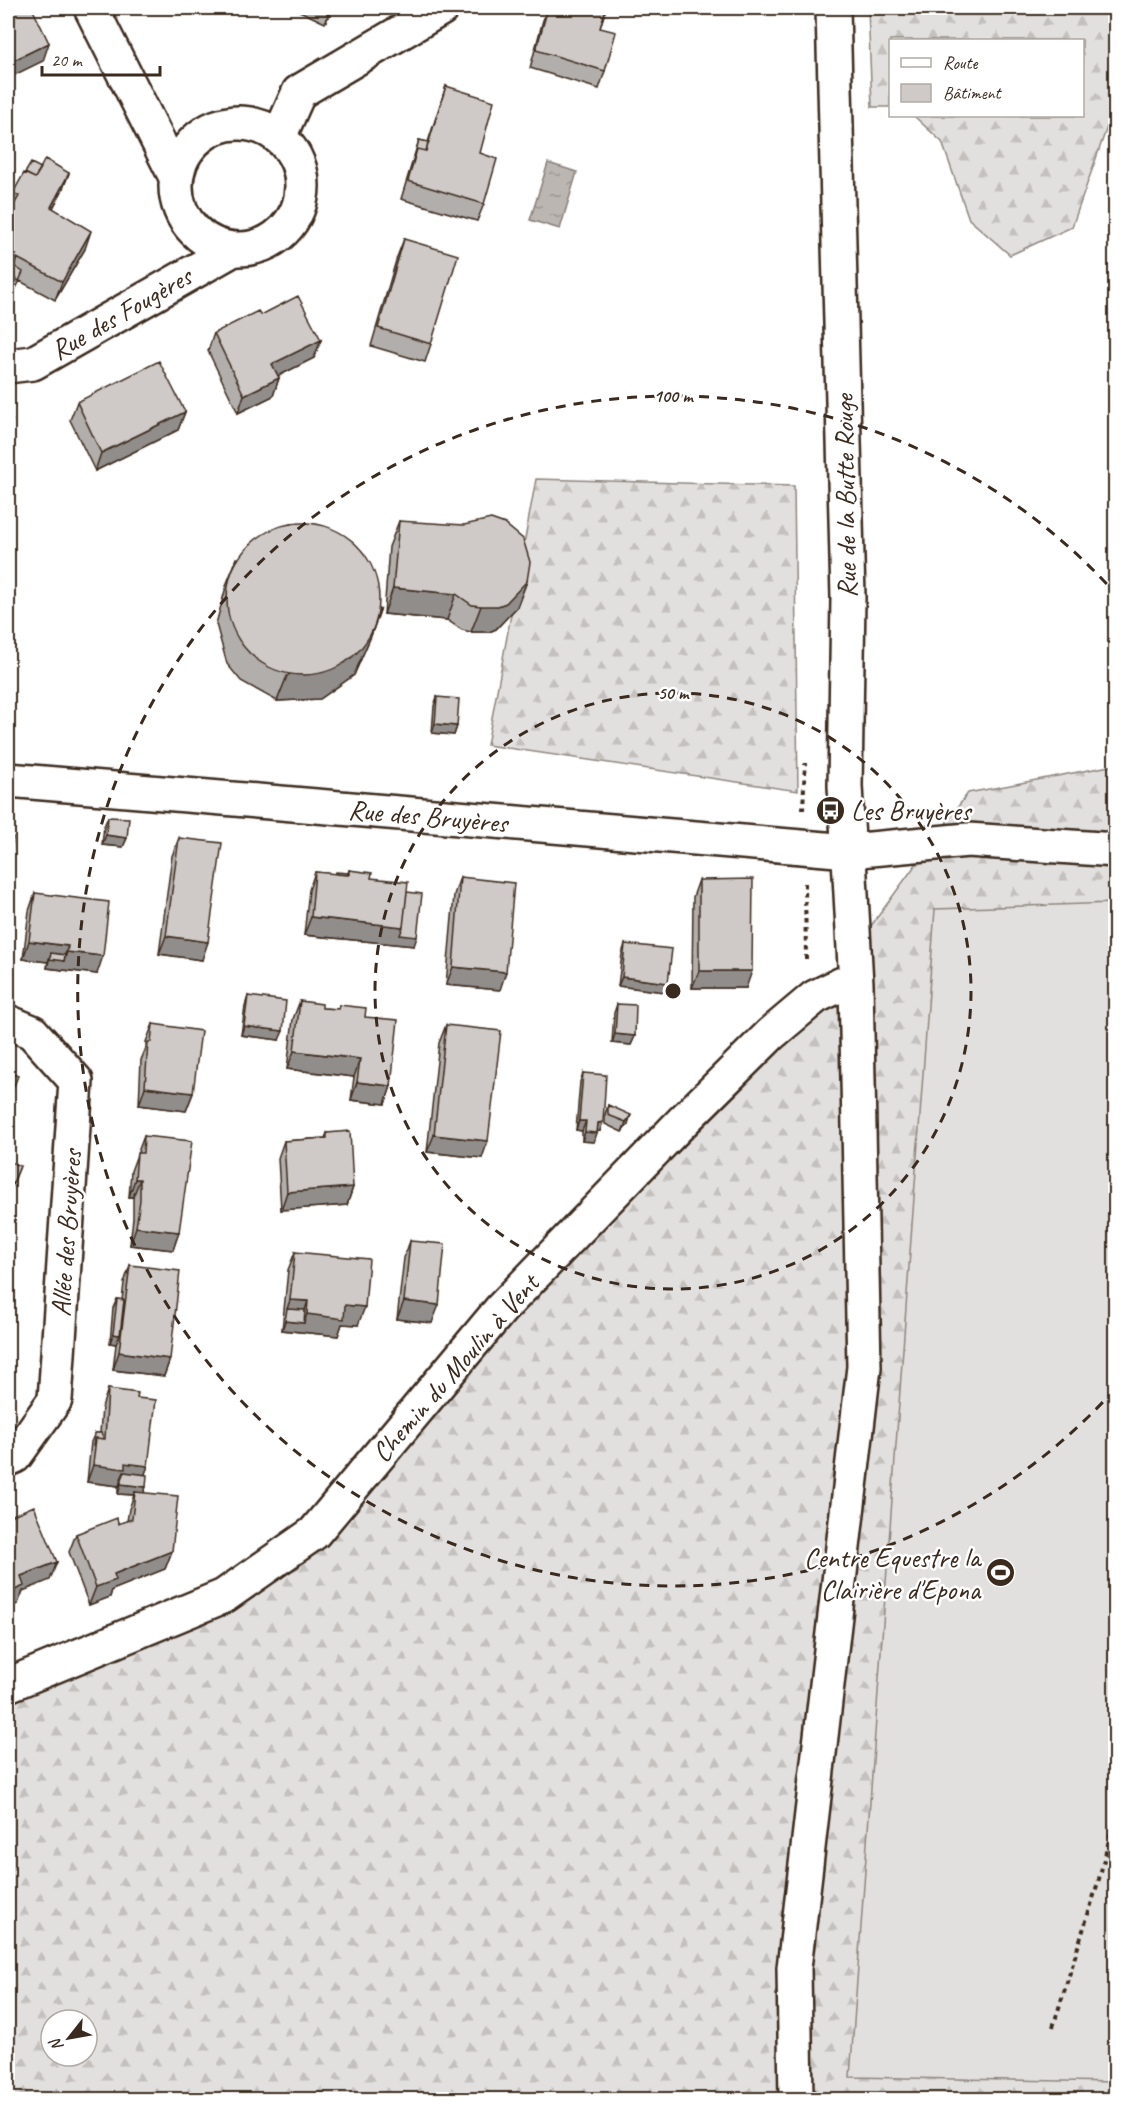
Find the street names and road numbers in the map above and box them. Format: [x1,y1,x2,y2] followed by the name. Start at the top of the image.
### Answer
[44,257,200,367] street label: Rue des Fougères
[826,392,864,598] street label: Rue de la Butte Rouge
[347,792,511,841] street label: Rue des Bruyères
[43,1146,89,1318] street label: Allée des Bruyères
[364,1265,548,1469] street label: Chemin du Moulin à Vent

